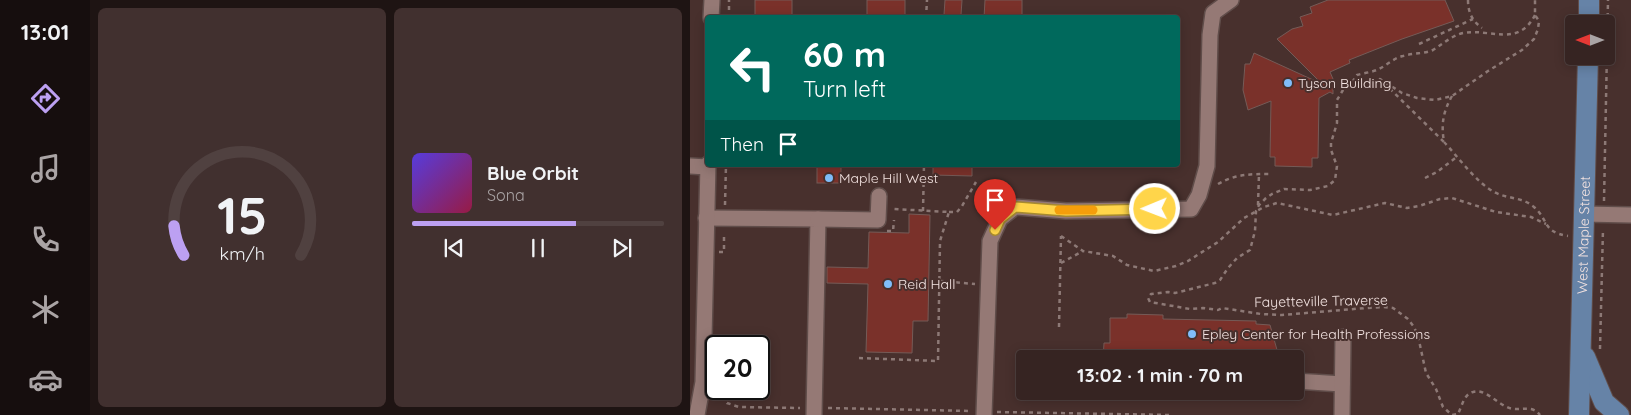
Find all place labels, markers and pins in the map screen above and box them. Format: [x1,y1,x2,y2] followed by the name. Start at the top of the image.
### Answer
[1298,74,1391,92] place label: Tyson Building
[1282,77,1294,89] marker: Tyson Building
[839,169,938,187] place label: Maple Hill West
[823,172,835,184] marker: Maple Hill West
[974,179,1016,230] pin
[898,275,956,293] place label: Reid Hall
[882,278,894,290] marker: Reid Hall
[1202,325,1430,343] place label: Epley Center for Health Professions
[1186,328,1198,340] marker: Epley Center for Health Professions

